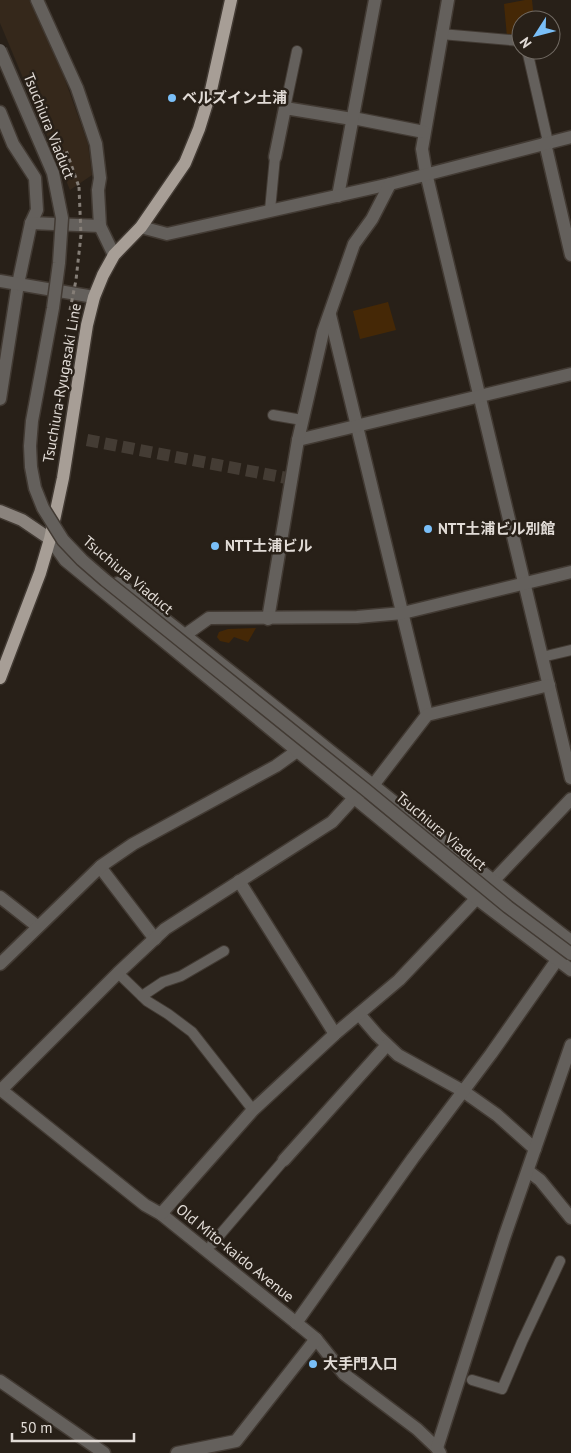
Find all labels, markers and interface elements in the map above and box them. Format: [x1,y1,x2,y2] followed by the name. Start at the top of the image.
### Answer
[511,10,561,60] north arrow
[515,34,535,52] text: N
[20,70,79,181] street label: Tsuchiura Viaduct
[182,88,287,107] place label: ベルズイン土浦
[166,92,178,104] marker: ベルズイン土浦
[38,302,85,464] street label: Tsuchiura-Ryugasaki Line
[438,519,555,538] place label: NTT土浦ビル別館
[422,523,434,535] marker: NTT土浦ビル別館
[79,531,177,618] street label: Tsuchiura Viaduct
[225,536,312,555] place label: NTT土浦ビル
[209,540,221,552] marker: NTT土浦ビル
[392,787,490,874] street label: Tsuchiura Viaduct
[173,1199,298,1306] street label: Old Mito-kaido Avenue
[323,1354,398,1373] place label: 大手門入口
[307,1358,319,1370] marker: 大手門入口
[12,1410,135,1442] scale bar
[20,1418,53,1437] text: 50 m

